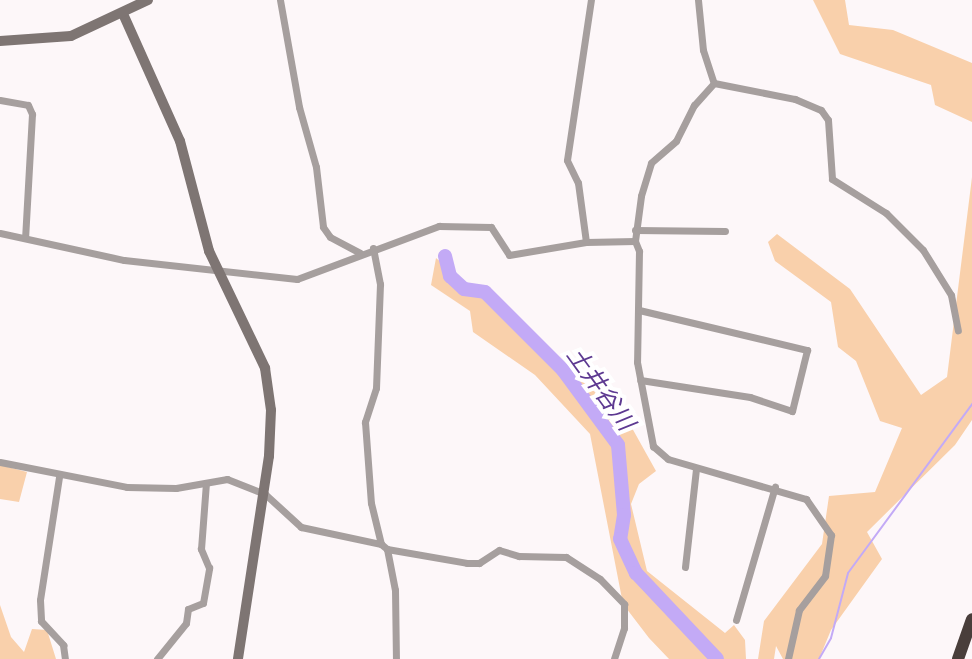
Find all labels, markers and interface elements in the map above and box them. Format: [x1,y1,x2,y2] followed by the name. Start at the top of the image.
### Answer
[560,342,640,436] water label: 土井谷川

